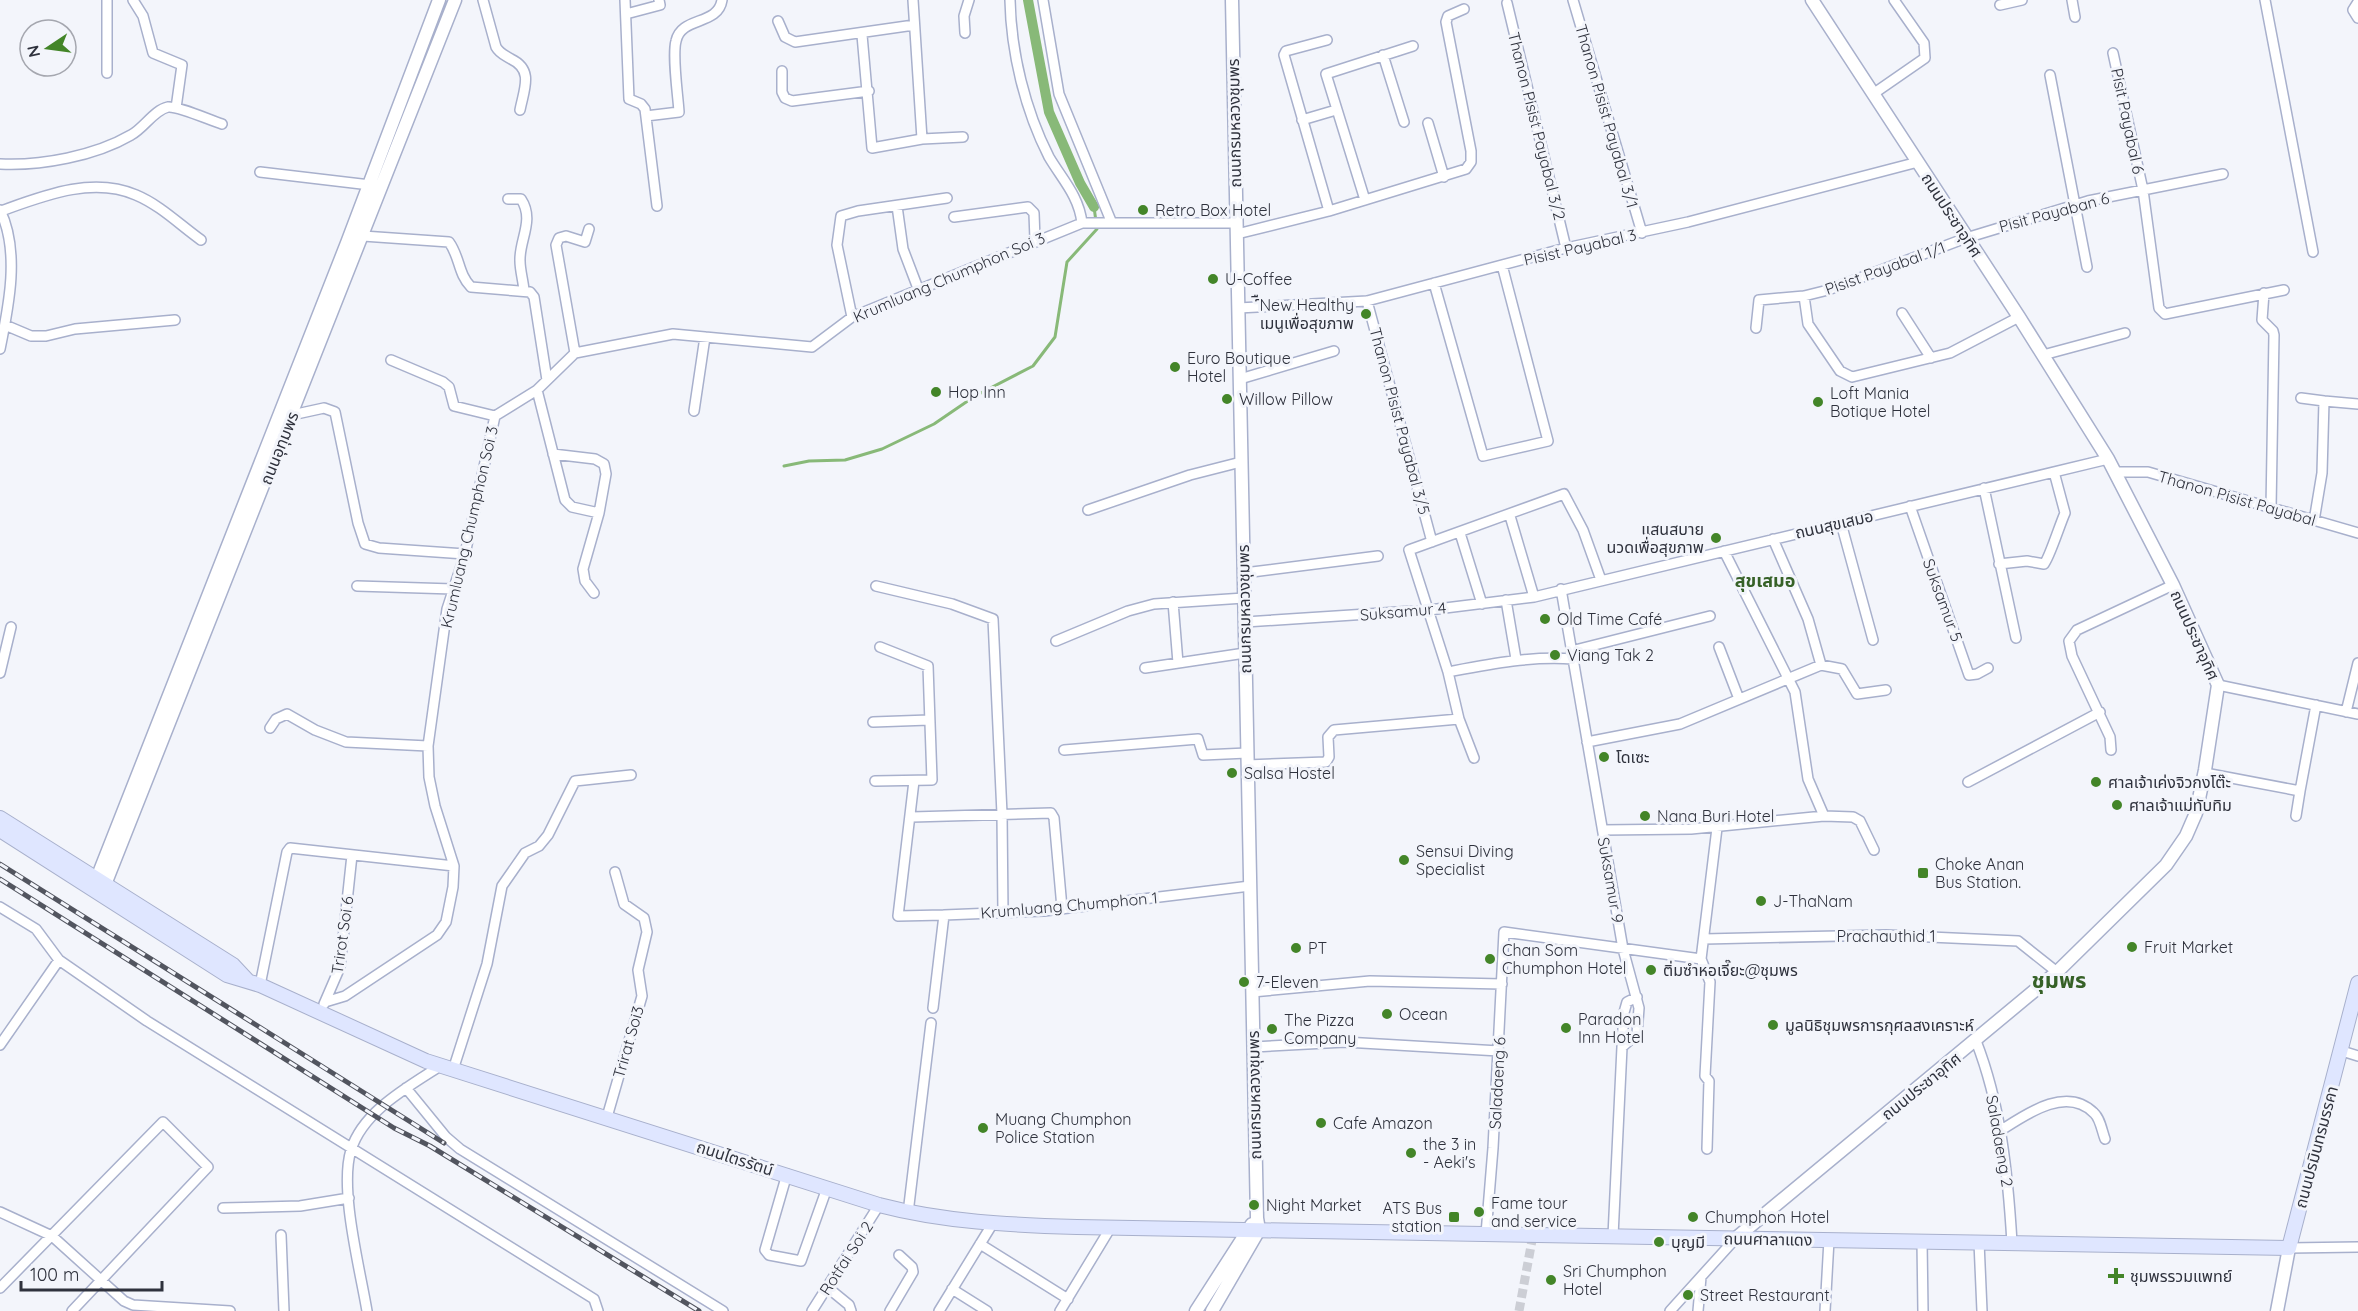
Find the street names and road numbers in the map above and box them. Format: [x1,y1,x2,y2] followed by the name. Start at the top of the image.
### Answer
[1571,22,1643,210] street label: Thanon Pisist Payabal 3/1
[1504,30,1570,222] street label: Thanon Pisist Payabal 3/2
[1223,58,1245,188] street label: ถนนกรมหลวงชุมพร
[2107,66,2149,176] street label: Pisit Payabal 6
[1917,169,1987,261] street label: ถนนประชาอุทิศ
[1997,188,2112,236] street label: Pisit Payaban 6
[1522,224,1638,270] street label: Pisist Payabal 3
[850,227,1048,327] street label: Krumluang Chumphon Soi 3
[1822,237,1948,299] street label: Pisist Payabal 1/1
[1365,325,1435,517] street label: Thanon Pisist Payabal 3/5
[255,408,303,487] street label: ถนนอุทุมพร
[436,424,502,630] street label: Krumluang Chumphon Soi 3
[2156,466,2318,530] street label: Thanon Pisist Payabal
[1793,505,1875,543] street label: ถนนสุขเสมอ
[1233,544,1255,674] street label: ถนนกรมหลวงชุมพร
[1919,556,1967,644] street label: Suksamur 5
[2166,587,2224,683] street label: ถนนประชาอุทิศ
[1359,597,1447,625] street label: Suksamur 4
[1594,835,1628,925] street label: Suksamur 9
[980,887,1158,923] street label: Krumluang Chumphon 1
[327,894,357,975] street label: Trirot Soi 6
[1836,926,1936,946] street label: Prachauthid 1
[608,1004,648,1080] street label: Trirat Soi3
[1243,1030,1265,1160] street label: ถนนกรมหลวงชุมพร
[1485,1036,1509,1130] street label: Saladaeng 6
[1877,1048,1965,1124] street label: ถนนประชาอุทิศ
[2290,1084,2342,1210] street label: ถนนปรมินทรมรรคา
[1982,1093,2018,1189] street label: Saladaeng 2
[694,1136,776,1180] street label: ถนนไตรรัตน์
[815,1217,877,1299] street label: Rotfai Soi 2
[1723,1228,1813,1250] street label: ถนนศาลาแดง

